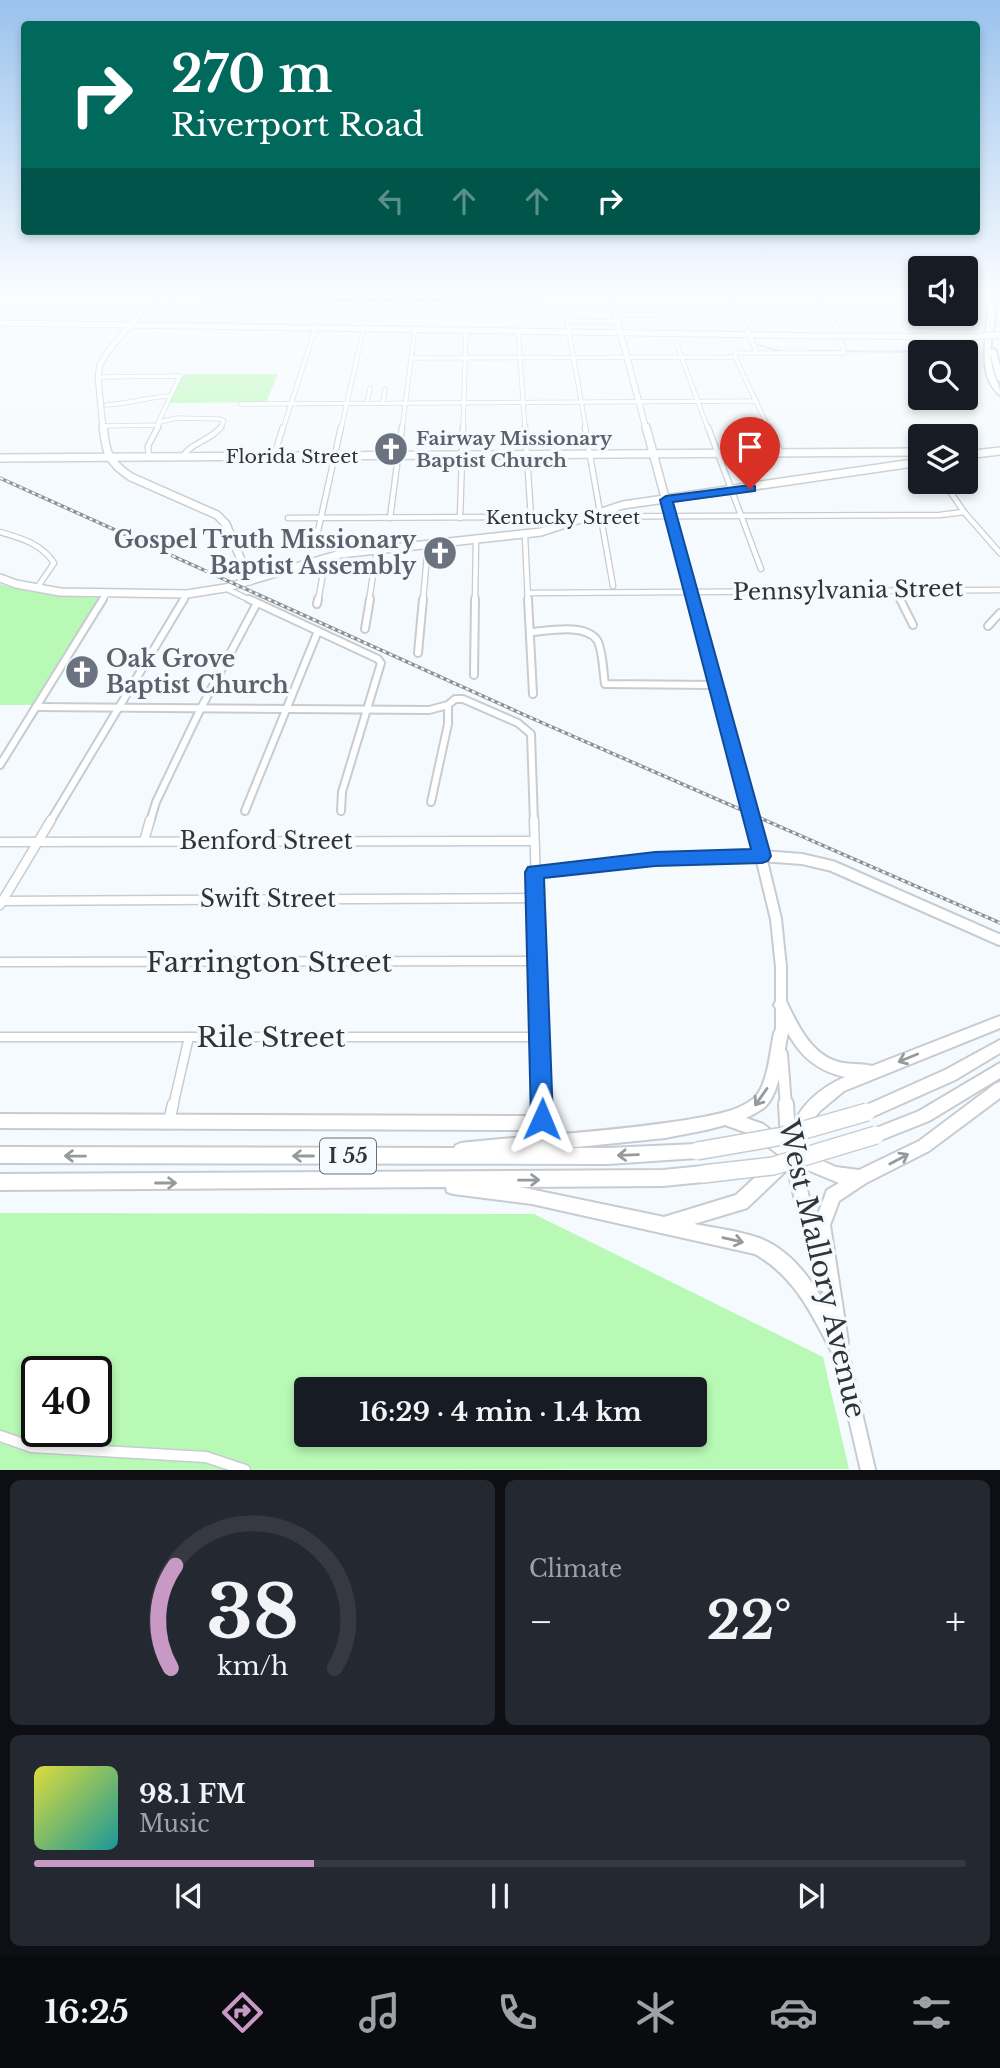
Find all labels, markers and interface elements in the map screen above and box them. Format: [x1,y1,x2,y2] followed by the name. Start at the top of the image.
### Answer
[171,44,332,105] text: 270 m
[56,49,147,140] icon: right
[171,105,424,145] text: Riverport Road
[372,182,410,220] icon: left
[445,182,483,220] icon: ahead
[518,182,556,220] icon: ahead
[591,182,629,220] icon: right
[908,256,978,494] map controls
[908,256,978,326] button: sound
[908,340,978,410] button: search
[720,417,780,489] pin
[908,424,978,494] button: layers
[416,427,613,472] place label: Fairway Missionary Baptist Church
[731,428,769,466] icon: arrive
[372,430,410,468] church icon: Fairway Missionary Baptist Church
[226,445,359,468] street label: Florida Street
[486,506,641,529] street label: Kentucky Street
[114,526,417,580] place label: Gospel Truth Missionary Baptist Assembly
[421,534,459,572] church icon: Gospel Truth Missionary Baptist Assembly
[732,574,964,606] street label: Pennsylvania Street
[106,645,289,699] place label: Oak Grove Baptist Church
[63,653,101,691] church icon: Oak Grove Baptist Church
[180,827,353,855] street label: Benford Street
[200,885,336,913] street label: Swift Street
[146,945,392,980] street label: Farrington Street
[196,1020,346,1055] street label: Rile Street
[898,1053,920,1066] one-way arrow
[505,1082,579,1156] position arrow
[754,1087,768,1106] one-way arrow
[770,1116,873,1421] street label: West Mallory Avenue
[320,1138,376,1174] road number: I 55
[617,1148,640,1161] one-way arrow
[64,1149,87,1163] one-way arrow
[292,1149,315,1163] one-way arrow
[888,1152,909,1166] one-way arrow
[517,1173,540,1187] one-way arrow
[154,1176,177,1190] one-way arrow
[721,1234,744,1247] one-way arrow
[21,1356,112,1447] speed limit sign: 40
[359,1396,642,1428] text: 16:29 · 4 min · 1.4 km
[529,1555,622,1583] text: Climate
[206,1568,299,1659] text: 38
[707,1589,792,1653] text: 22°
[529,1598,553,1645] text: −
[945,1598,966,1645] text: +
[217,1651,288,1682] text: km/h
[139,1778,246,1810] text: 98.1 FM
[139,1810,210,1838] text: Music
[170,1877,208,1915] icon: previous
[481,1877,519,1915] icon: pause
[792,1877,830,1915] icon: next
[218,1988,267,2037] icon: directions
[355,1988,404,2037] icon: music
[493,1988,542,2037] icon: phone
[631,1988,680,2037] icon: climate
[769,1988,818,2037] icon: car
[907,1988,956,2037] icon: filters
[44,1992,129,2032] text: 16:25

